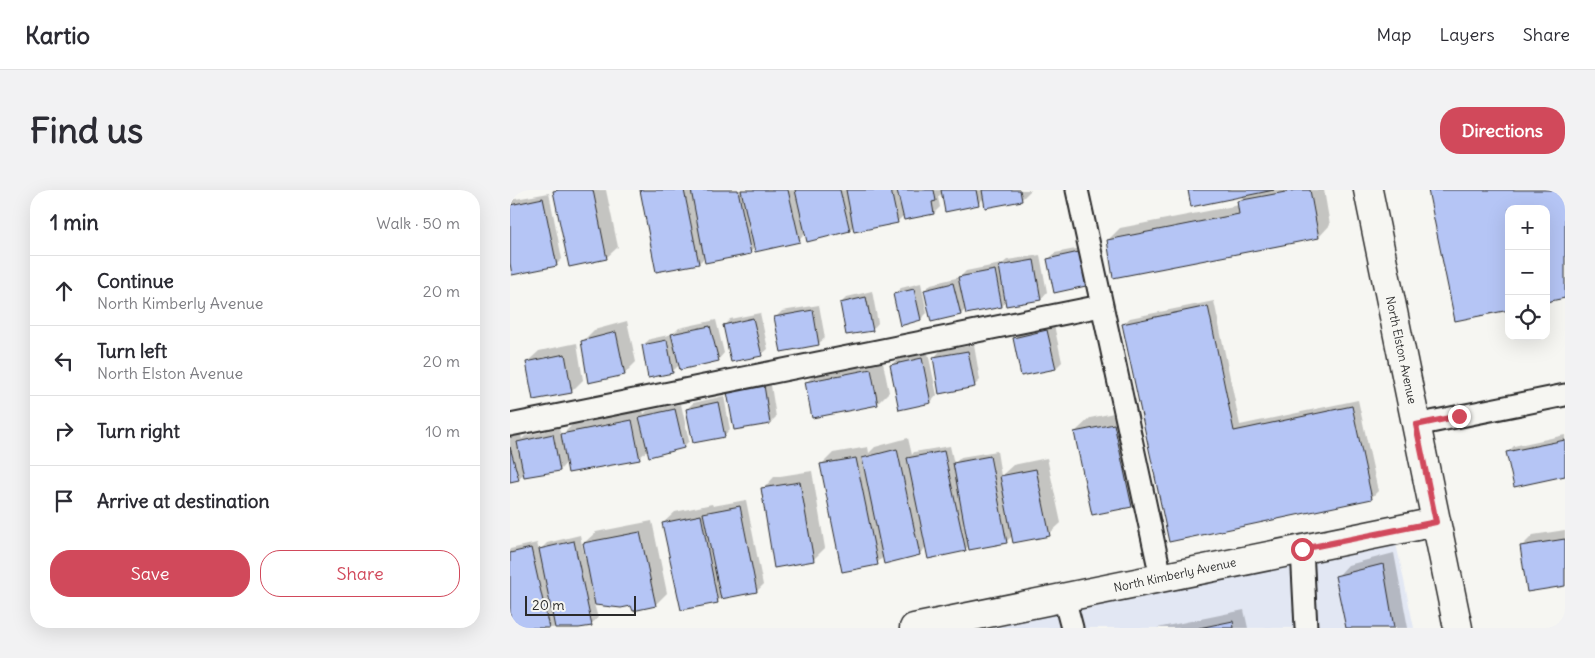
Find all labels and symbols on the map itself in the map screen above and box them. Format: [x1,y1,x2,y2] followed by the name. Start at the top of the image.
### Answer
[1383,295,1420,405] street label: North Elston Avenue
[1448,405,1471,428] route end
[1291,538,1314,561] route start
[1112,554,1238,595] street label: North Kimberly Avenue
[525,593,636,616] scale bar

